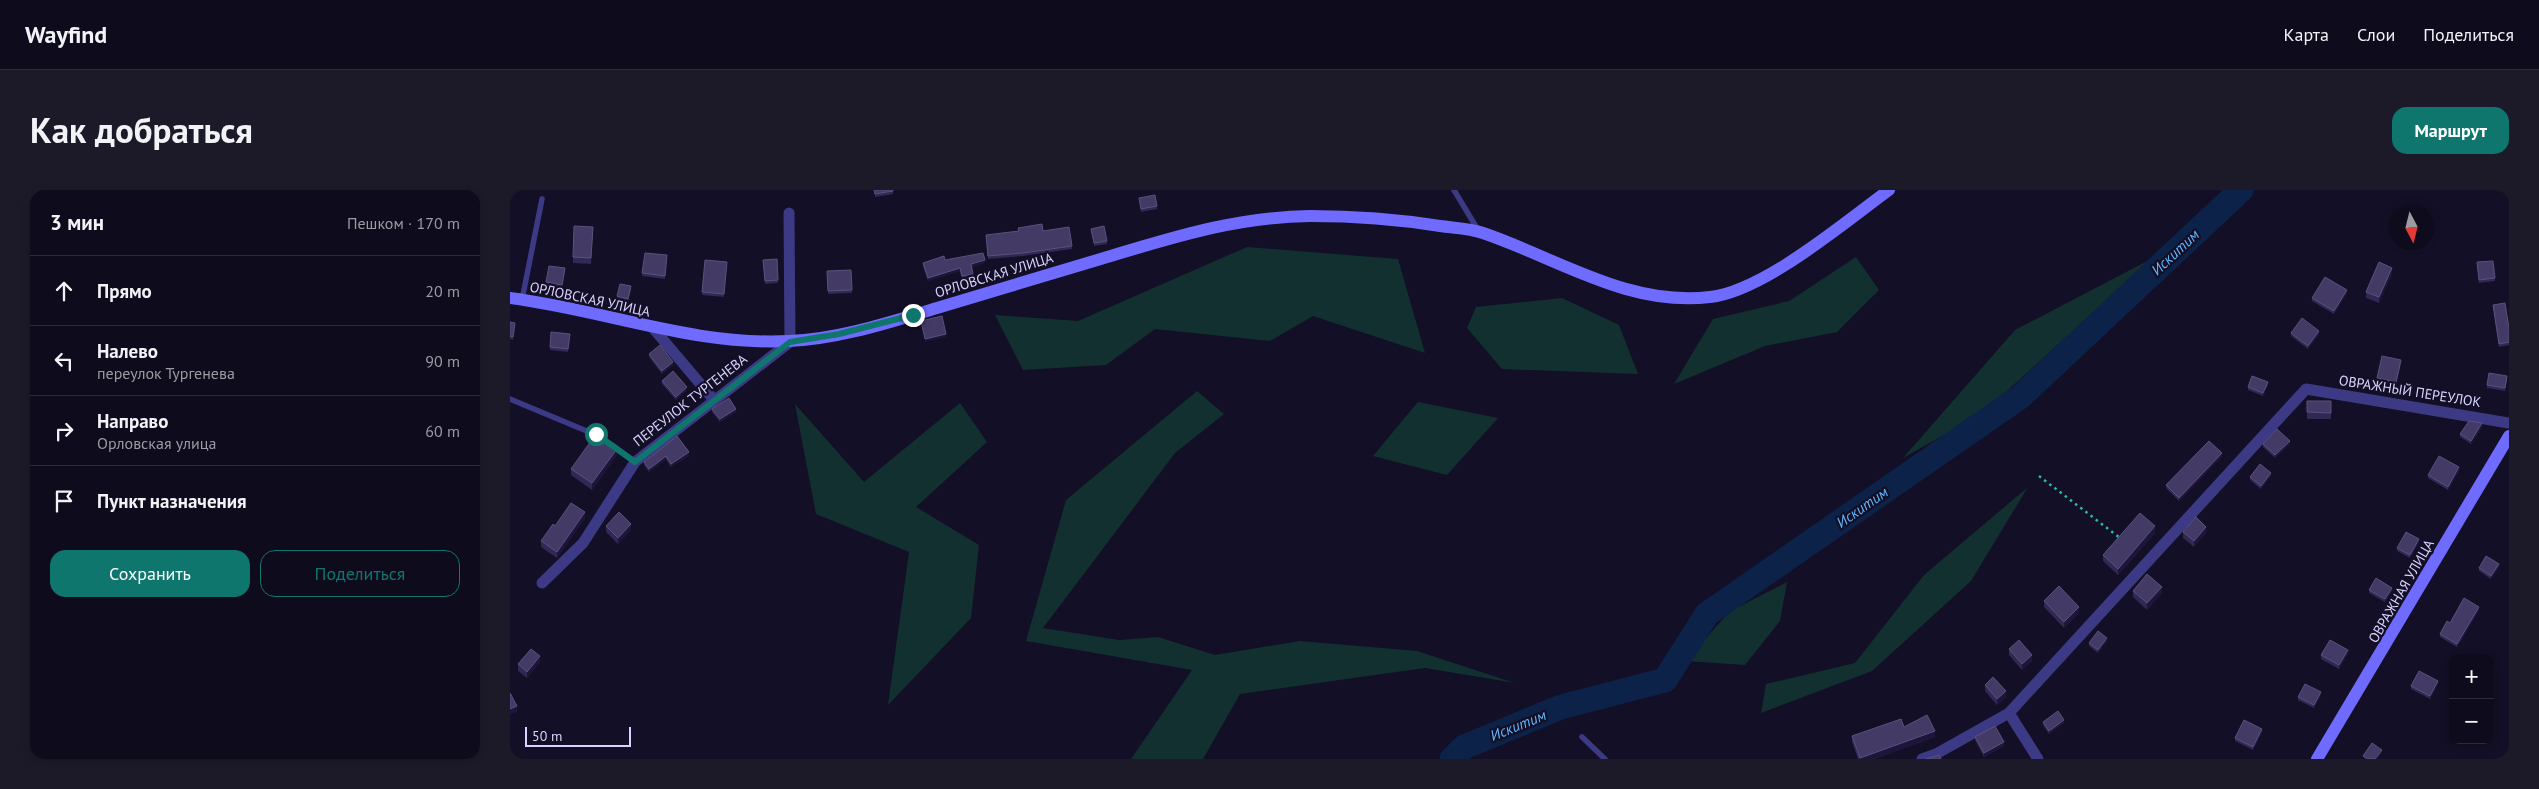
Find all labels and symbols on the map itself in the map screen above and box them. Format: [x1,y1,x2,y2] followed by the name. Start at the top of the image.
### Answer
[2389,205,2434,250] north arrow
[2147,224,2204,279] water label: Искитим
[933,248,1056,302] street label: ОРЛОВСКАЯ УЛИЦА
[528,277,653,321] street label: ОРЛОВСКАЯ УЛИЦА
[902,304,925,327] route end
[629,349,751,450] street label: ПЕРЕУЛОК ТУРГЕНЕВА
[2338,371,2483,411] street label: ОВРАЖНЫЙ ПЕРЕУЛОК
[585,423,608,446] route start
[1832,482,1892,532] water label: Искитим
[2364,535,2438,646] street label: ОВРАЖНАЯ УЛИЦА
[1487,705,1550,745] water label: Искитим
[525,724,631,747] scale bar

